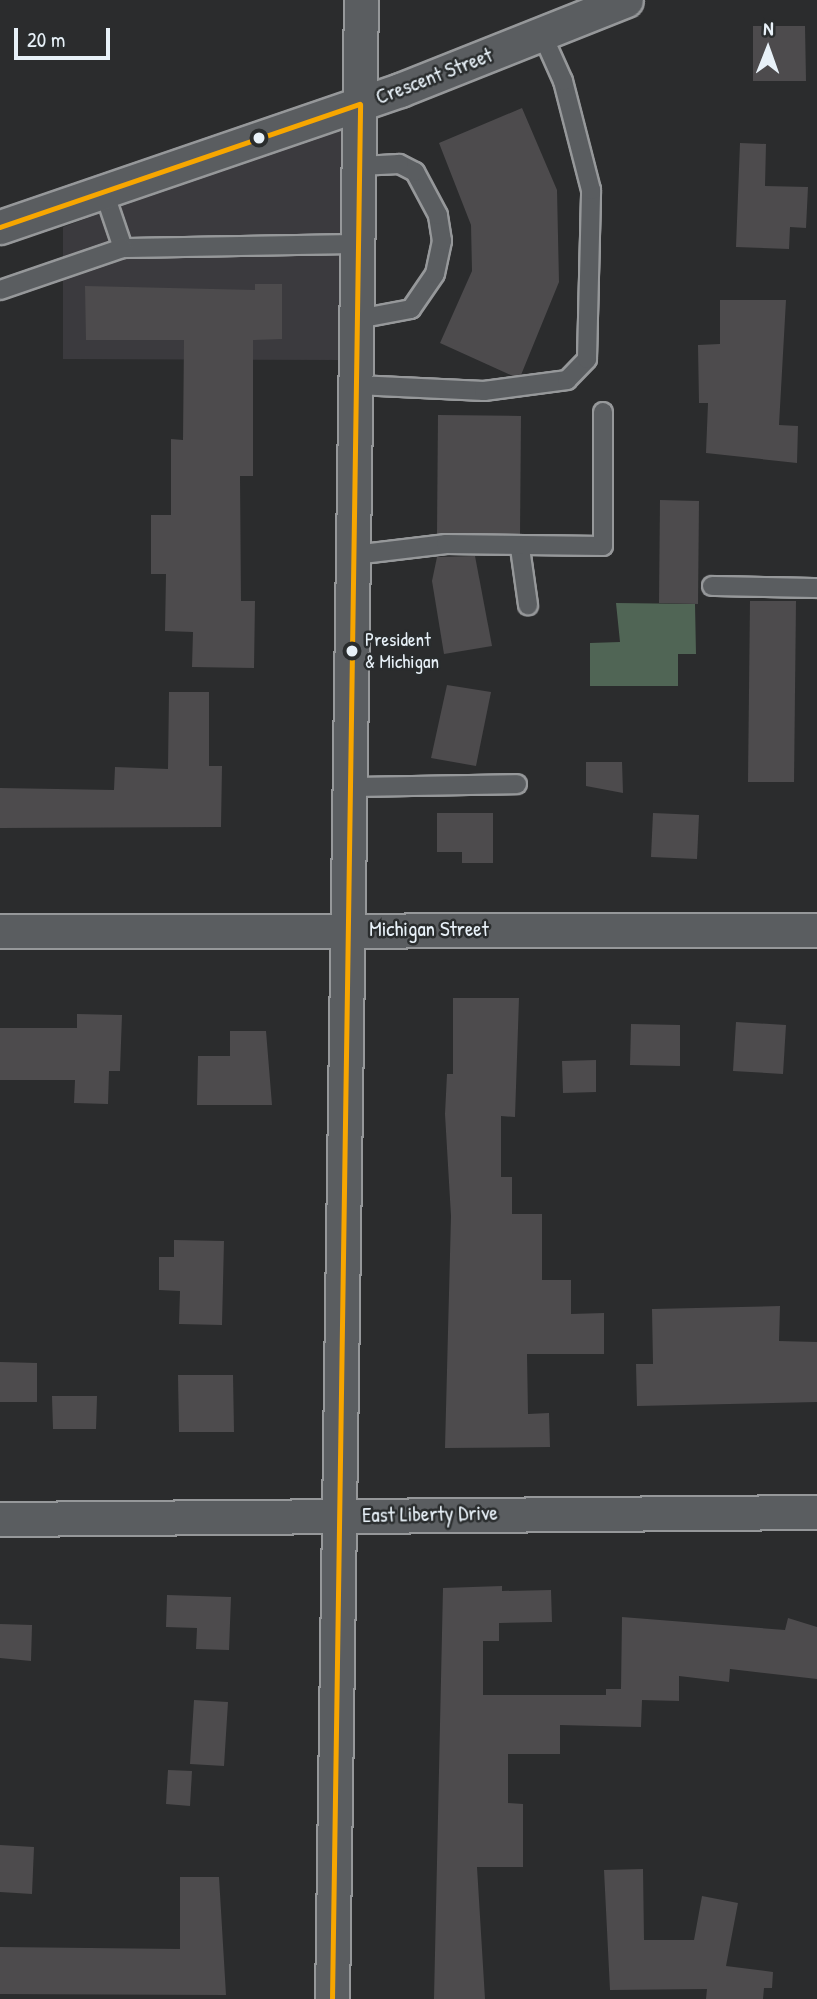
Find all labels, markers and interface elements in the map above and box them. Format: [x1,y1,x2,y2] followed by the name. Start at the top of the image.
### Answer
[18,14,114,58] scale bar
[733,14,803,84] north arrow
[763,15,774,41] text: N
[27,25,65,54] text: 20 m
[372,42,496,110] street label: Crescent Street
[252,131,266,145] unlabelled marker
[365,629,439,673] place label: President & Michigan
[345,644,359,658] marker: President & Michigan
[369,916,489,942] street label: Michigan Street
[362,1500,498,1528] street label: East Liberty Drive

